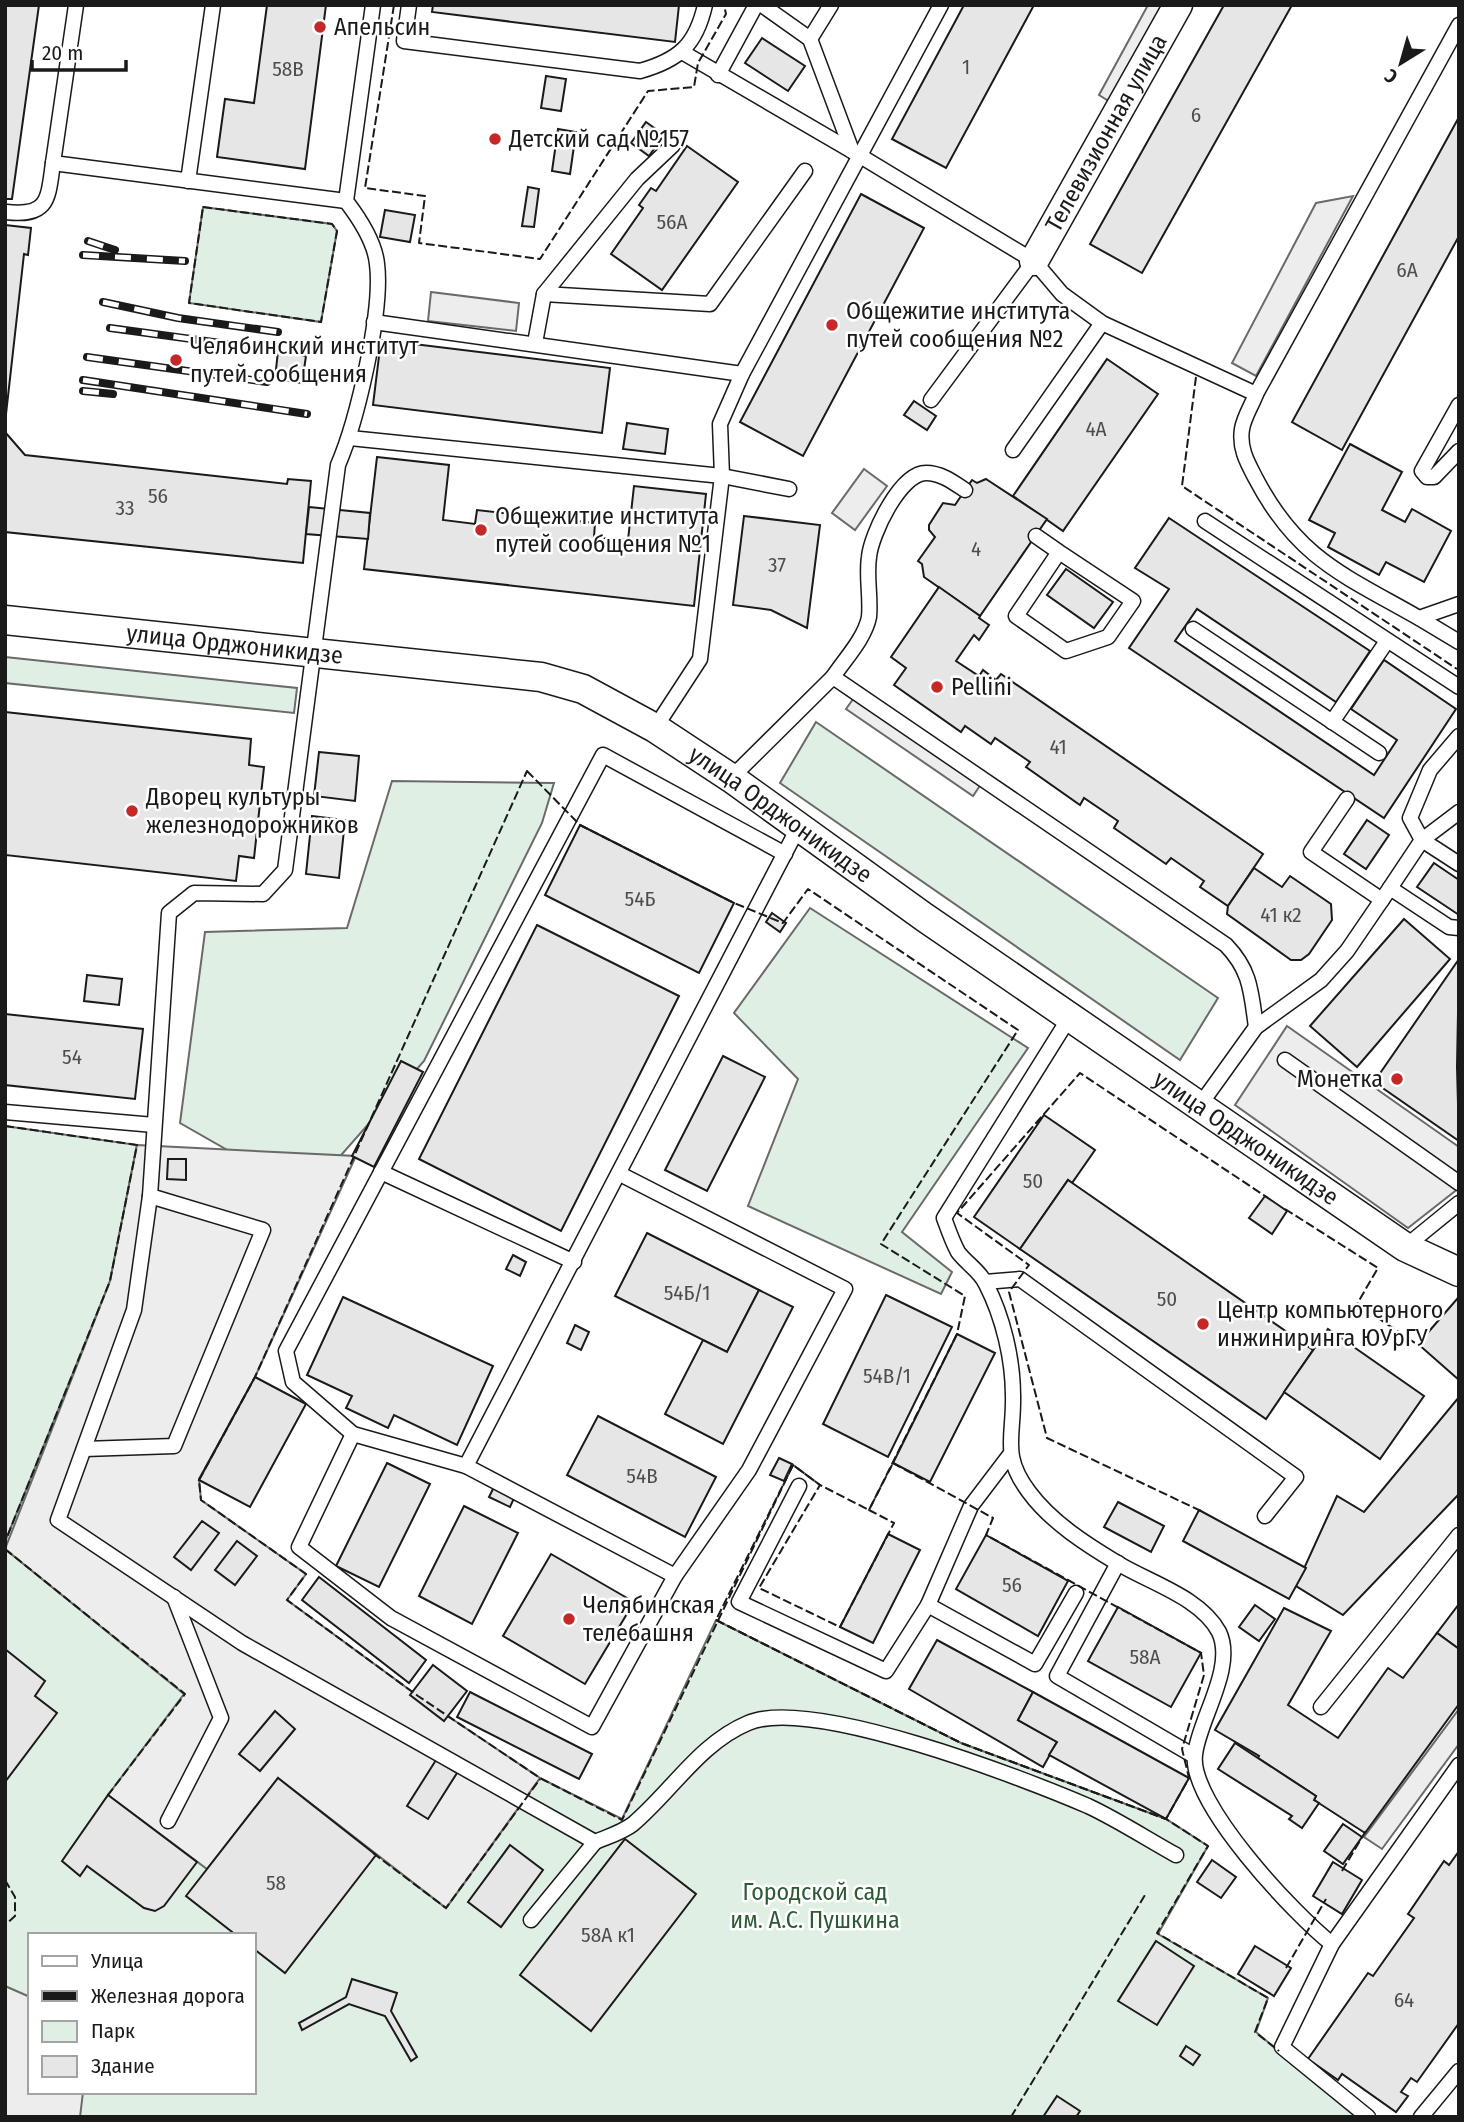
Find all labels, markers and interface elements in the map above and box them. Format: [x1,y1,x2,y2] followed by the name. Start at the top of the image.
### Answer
[334,13,430,41] place label: Апельсин
[312,19,328,35] marker: Апельсин
[32,28,126,72] scale bar
[1366,28,1436,98] north arrow
[1039,29,1173,236] street label: Телевизионная улица
[42,40,83,66] text: 20 m
[962,54,970,80] house number: 1
[272,56,304,82] house number: 58В
[1380,64,1402,88] text: С
[1191,102,1201,128] house number: 6
[508,125,689,153] place label: Детский сад №157
[487,131,503,147] marker: Детский сад №157
[656,209,688,235] house number: 56А
[1396,257,1418,283] house number: 6А
[846,297,1070,353] place label: Общежитие института путей сообщения №2
[824,317,840,333] marker: Общежитие института путей сообщения №2
[190,332,419,388] place label: Челябинский институт путей сообщения
[168,352,184,368] marker: Челябинский институт путей сообщения
[1085,416,1107,442] house number: 4А
[148,483,168,509] house number: 56
[116,495,134,521] house number: 33
[495,502,719,558] place label: Общежитие института путей сообщения №1
[473,522,489,538] marker: Общежитие института путей сообщения №1
[971,536,981,562] house number: 4
[768,552,786,578] house number: 37
[125,619,344,670] street label: улица Орджоникидзе
[951,673,1012,701] place label: Pellini
[929,679,945,695] marker: Pellini
[1049,734,1067,760] house number: 41
[684,740,877,889] street label: улица Орджоникидзе
[145,783,359,839] place label: Дворец культуры железнодорожников
[124,803,140,819] marker: Дворец культуры железнодорожников
[625,886,655,912] house number: 54Б
[1260,902,1302,928] house number: 41 к2
[62,1044,82,1070] house number: 54
[1148,1065,1344,1211] street label: улица Орджоникидзе
[1297,1065,1383,1093] place label: Монетка
[1389,1071,1405,1087] marker: Монетка
[1023,1168,1043,1194] house number: 50
[664,1280,710,1306] house number: 54Б/1
[1157,1286,1177,1312] house number: 50
[1217,1296,1443,1352] place label: Центр компьютерного инжиниринга ЮУрГУ
[1195,1316,1211,1332] marker: Центр компьютерного инжиниринга ЮУрГУ
[863,1363,911,1389] house number: 54В/1
[626,1463,658,1489] house number: 54В
[1002,1572,1022,1598] house number: 56
[583,1591,715,1647] place label: Челябинская телебашня
[561,1611,577,1627] marker: Челябинская телебашня
[1129,1644,1161,1670] house number: 58А
[266,1870,286,1896] house number: 58
[730,1878,900,1934] park label: Городской сад им. А.С. Пушкина
[581,1922,635,1948] house number: 58А к1
[28,1933,256,2094] legend
[90,1948,144,1974] text: Улица
[91,1983,245,2009] text: Железная дорога
[1394,1987,1414,2013] house number: 64
[91,2018,135,2044] text: Парк
[91,2053,155,2079] text: Здание

